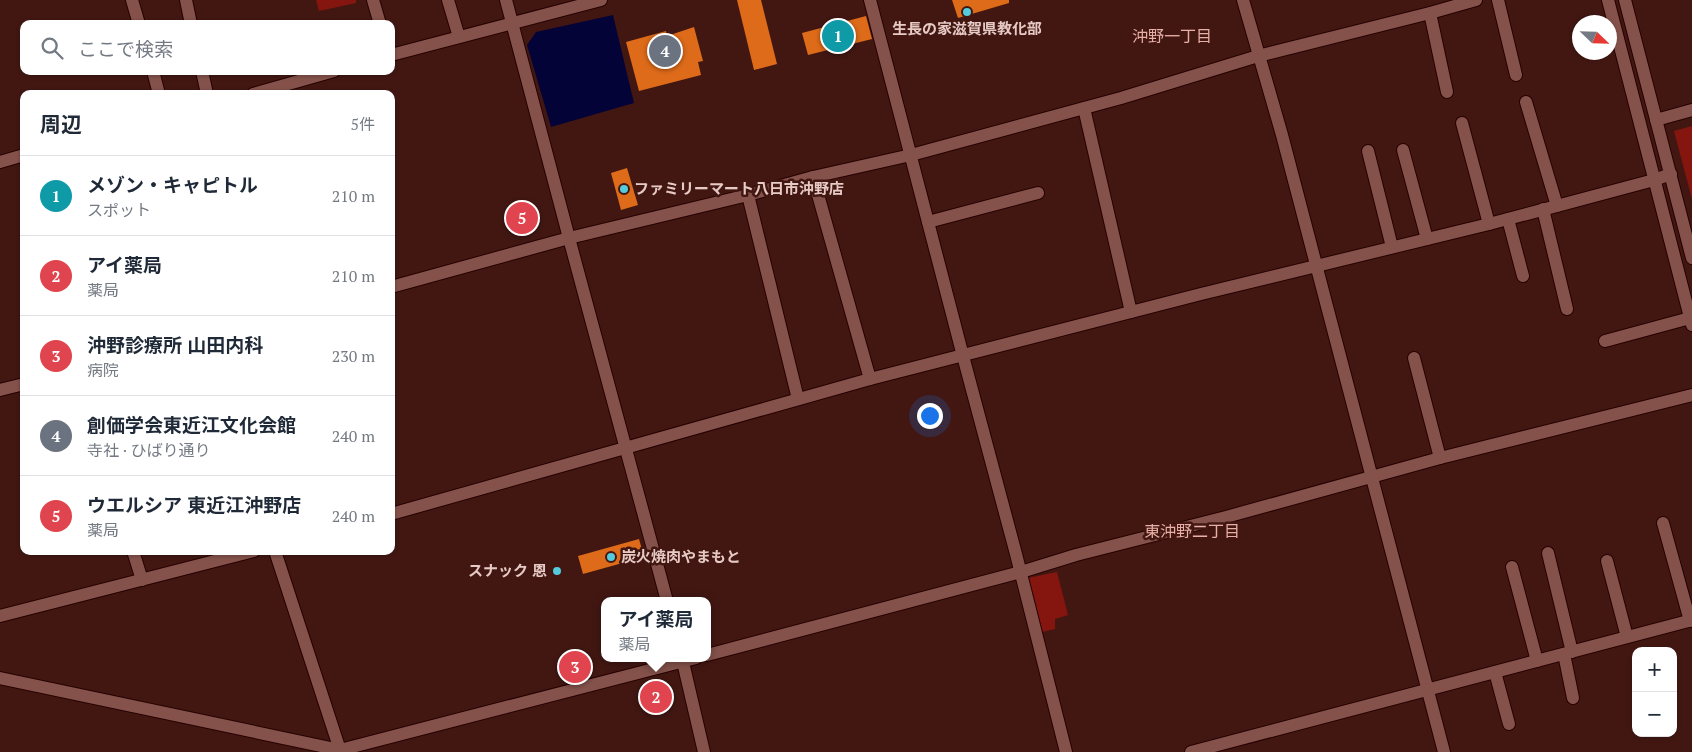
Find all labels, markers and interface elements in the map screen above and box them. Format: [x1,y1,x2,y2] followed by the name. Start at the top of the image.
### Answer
[961,6,973,18] marker: 生長の家滋賀県教化部
[1572,15,1617,60] north arrow
[822,17,854,55] pin: 1
[892,18,1042,38] place label: 生長の家滋賀県教化部
[20,20,395,75] search box
[1132,25,1212,47] district label: 沖野一丁目
[649,32,681,70] pin: 4
[38,34,66,62] icon: search
[78,36,173,61] text: ここで検索
[40,110,82,138] text: 周辺
[350,113,375,135] text: 5件
[87,172,258,197] text: メゾン・キャピトル
[634,178,844,198] place label: ファミリーマート八日市沖野店
[618,183,630,195] marker: ファミリーマート八日市沖野店
[51,185,61,207] text: 1
[332,185,375,207] text: 210 m
[87,199,151,221] text: スポット
[506,199,538,237] pin: 5
[87,252,162,277] text: アイ薬局
[51,265,61,287] text: 2
[332,265,375,287] text: 210 m
[87,279,119,301] text: 薬局
[87,332,263,357] text: 沖野診療所 山田内科
[51,345,61,367] text: 3
[332,345,375,367] text: 230 m
[87,359,119,381] text: 病院
[917,403,943,429] your location
[87,412,296,437] text: 創価学会東近江文化会館
[51,425,61,447] text: 4
[332,425,375,447] text: 240 m
[87,439,211,461] text: 寺社 · ひばり通り
[87,492,301,517] text: ウエルシア 東近江沖野店
[51,505,61,527] text: 5
[332,505,375,527] text: 240 m
[87,519,119,541] text: 薬局
[1144,520,1240,542] district label: 東沖野二丁目
[621,546,741,566] place label: 炭火焼肉やまもと
[605,551,617,563] marker: 炭火焼肉やまもと
[468,560,547,580] place label: スナック 恩
[551,565,563,577] marker: スナック 恩
[601,597,711,662] popup
[618,606,694,631] text: アイ薬局
[618,633,650,655] text: 薬局
[1632,647,1677,737] map controls
[1632,647,1677,692] button: +
[559,648,591,686] pin: 3
[640,678,672,716] pin: 2
[1632,692,1677,737] button: −

